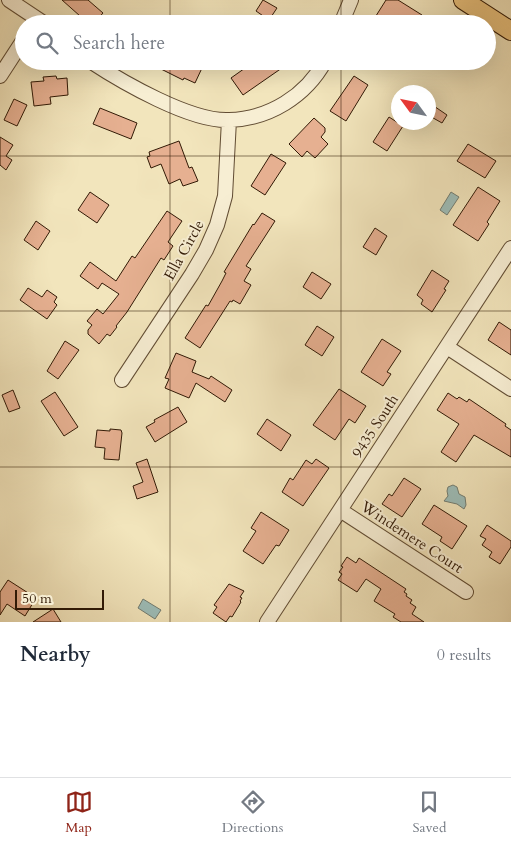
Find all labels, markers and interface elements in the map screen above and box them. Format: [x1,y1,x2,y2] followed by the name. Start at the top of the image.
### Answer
[15,15,496,70] search box
[33,29,61,57] icon: search
[73,30,165,56] text: Search here
[391,85,436,130] north arrow
[159,216,209,284] street label: Ella Circle
[347,390,403,461] street label: 9435 South
[356,496,467,578] street label: Windemere Court
[15,587,104,610] scale bar
[22,589,52,608] text: 50 m
[20,640,91,669] text: Nearby
[437,644,491,666] text: 0 results
[65,788,93,837] tab: Map
[222,788,283,837] tab: Directions
[412,788,446,837] tab: Saved

